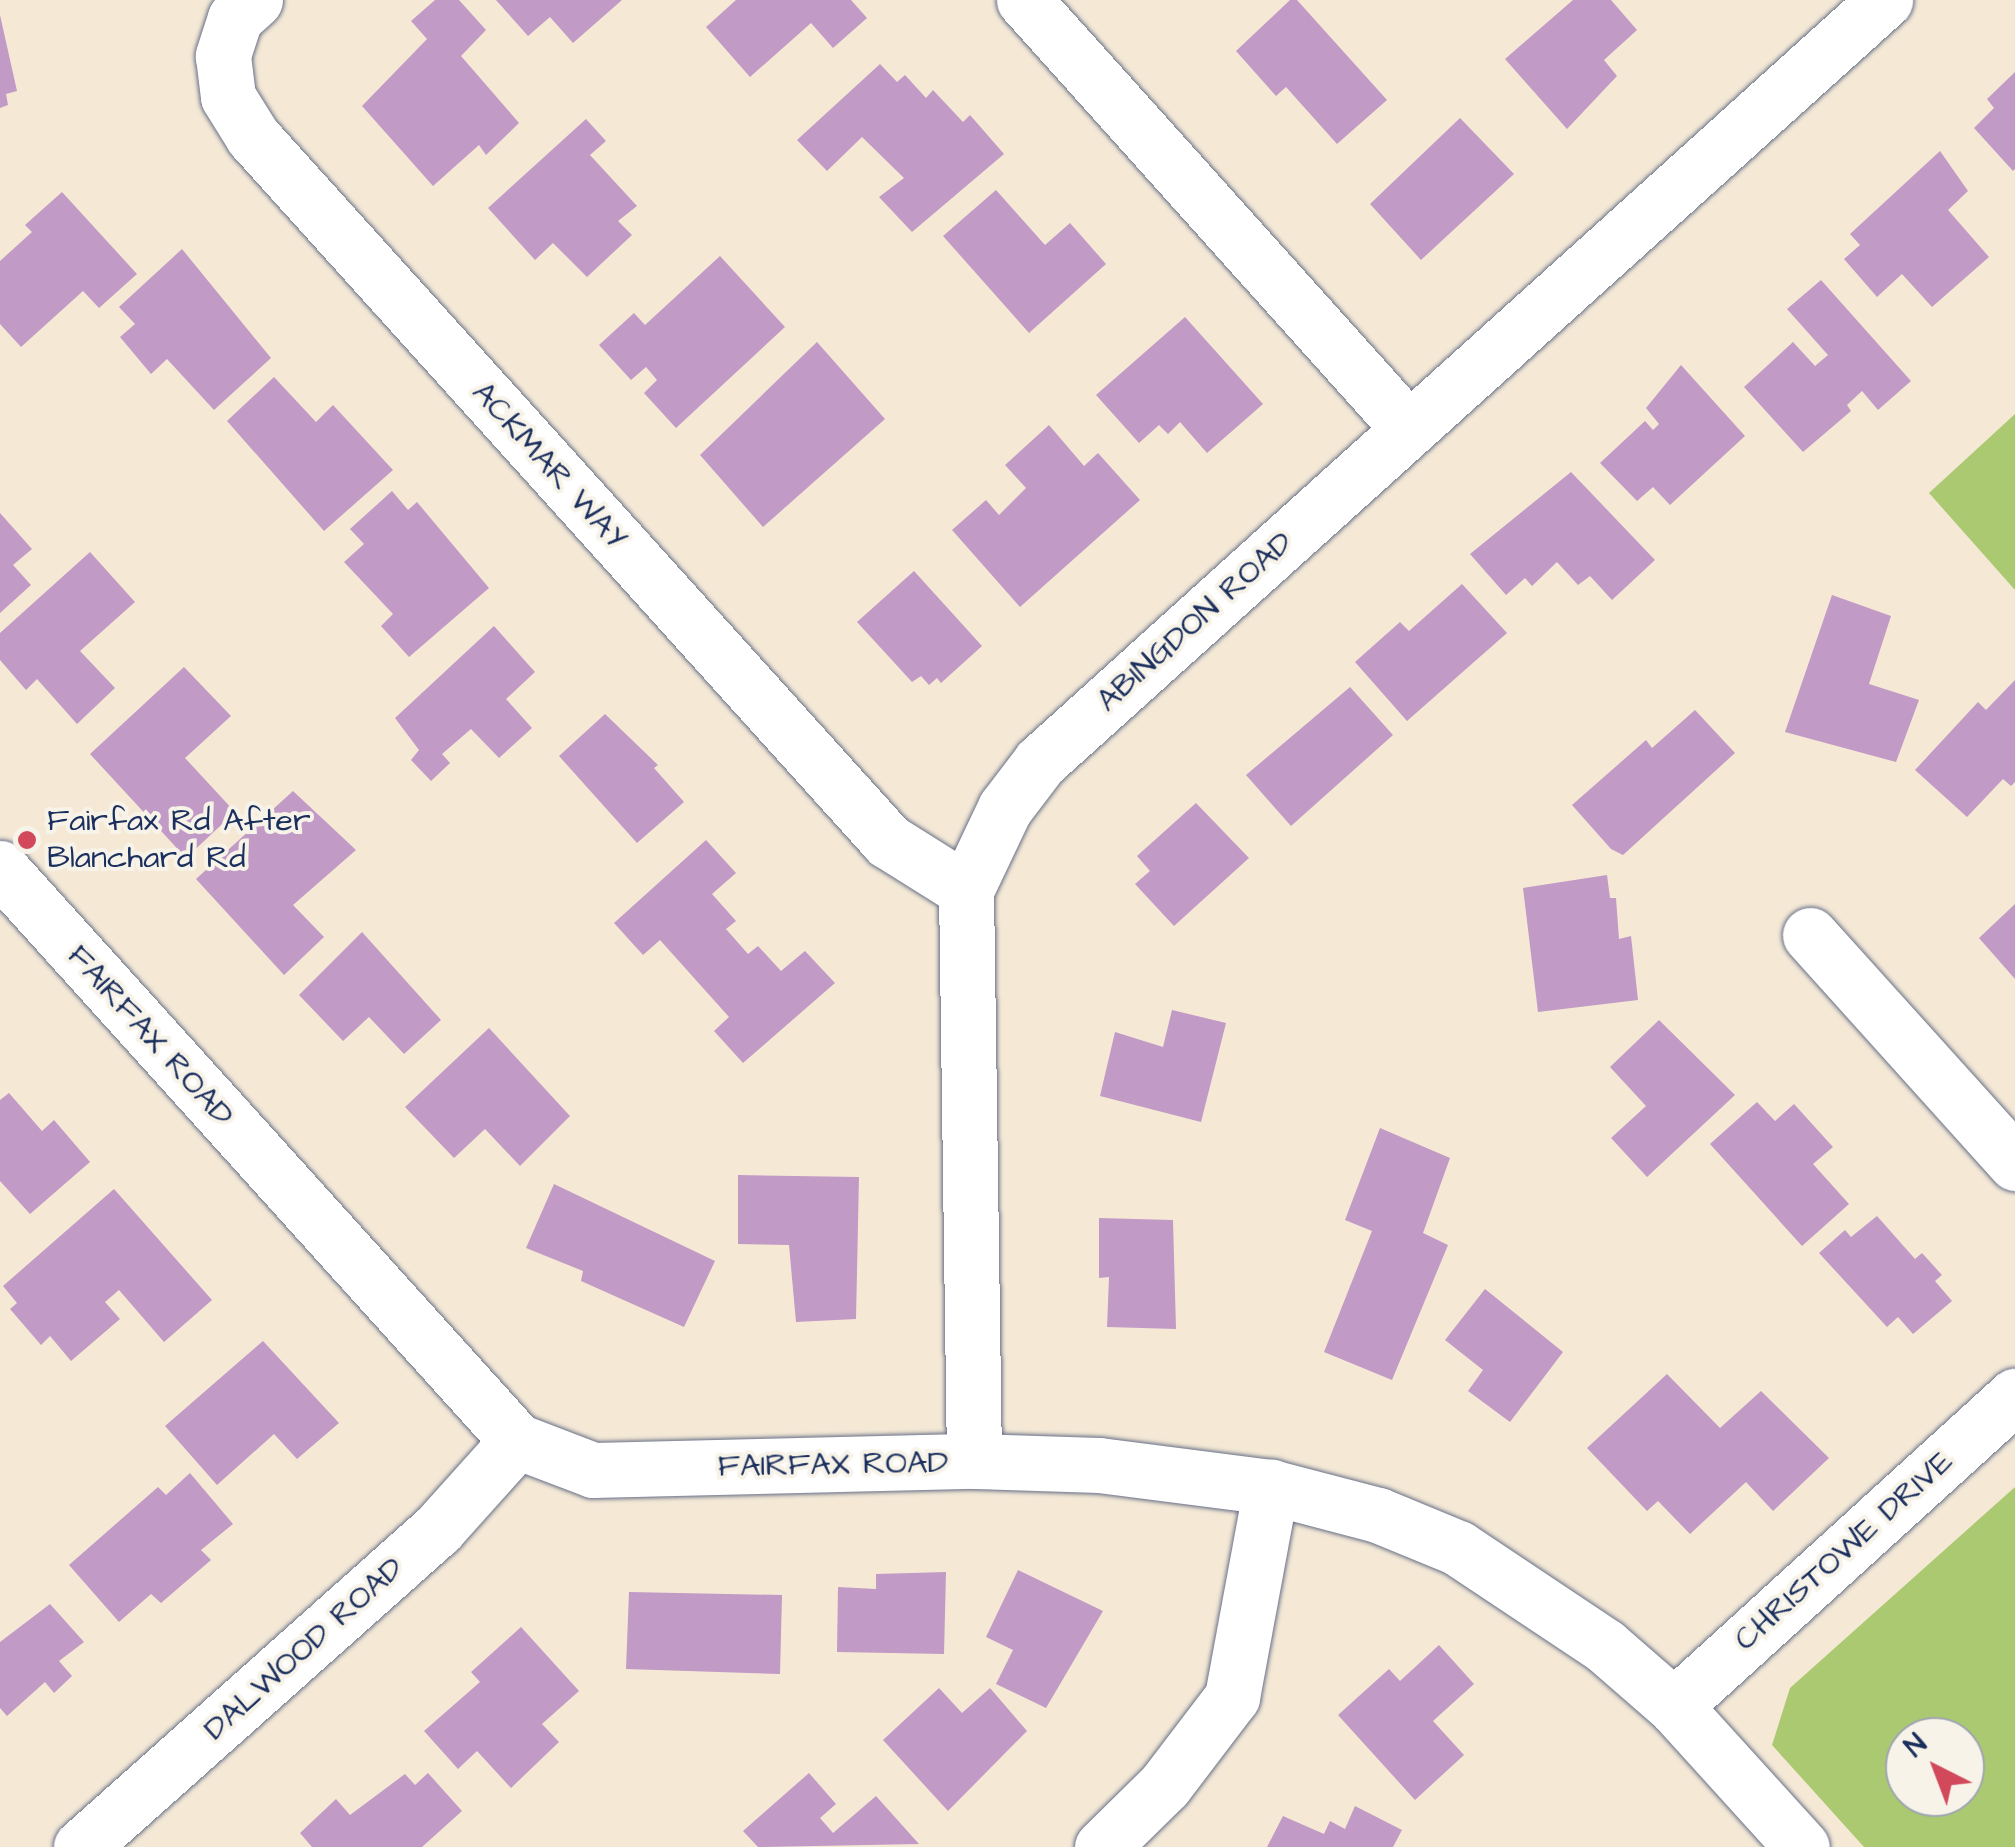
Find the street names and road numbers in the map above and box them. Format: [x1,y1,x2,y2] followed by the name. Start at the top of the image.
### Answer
[464,374,634,558] street label: ACKMAR WAY
[1089,524,1301,720] street label: ABINGDON ROAD
[59,938,241,1134] street label: FAIRFAX ROAD
[1727,1443,1961,1659] street label: CHRISTOWE DRIVE
[717,1444,949,1486] street label: FAIRFAX ROAD
[196,1549,412,1749] street label: DALWOOD ROAD

